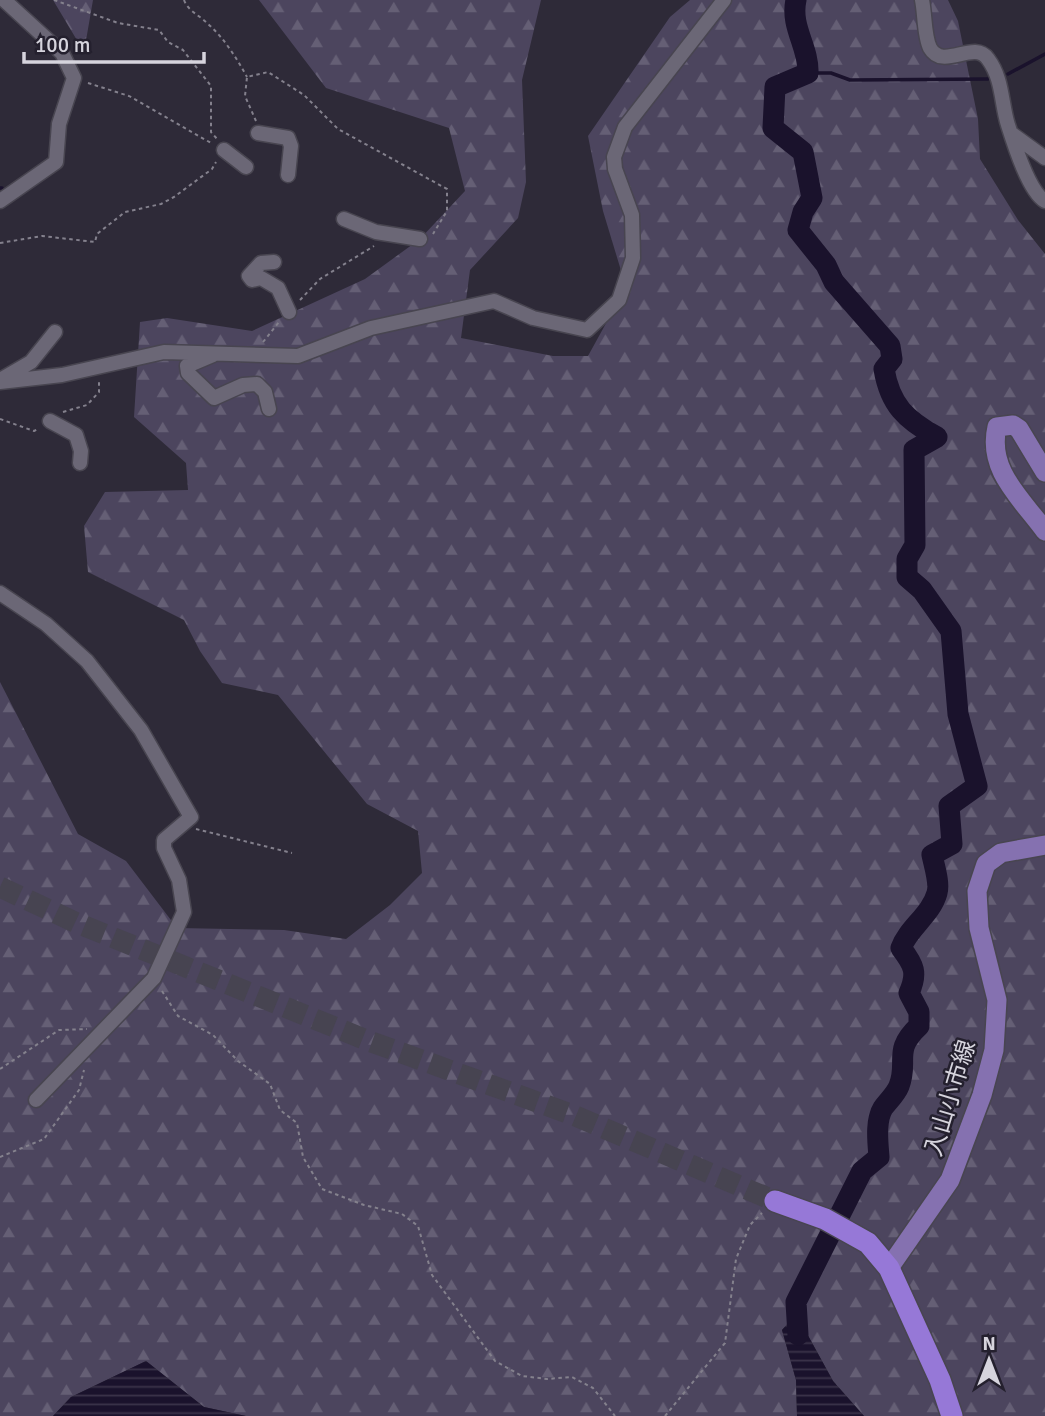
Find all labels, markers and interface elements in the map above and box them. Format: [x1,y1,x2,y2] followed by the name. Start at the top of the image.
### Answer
[24,21,205,65] scale bar
[35,32,90,58] text: 100 m
[918,1036,982,1160] street label: 入山小市線
[954,1325,1024,1395] north arrow
[982,1332,996,1356] text: N

